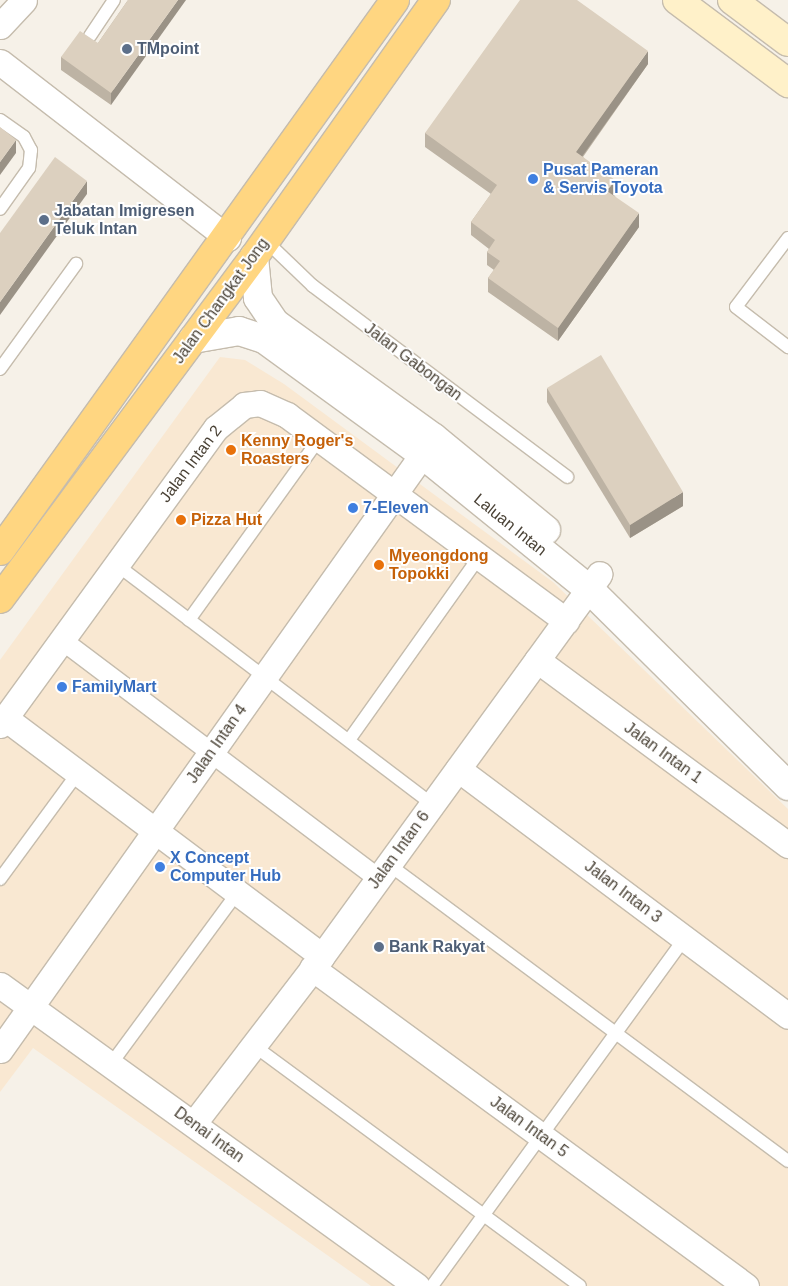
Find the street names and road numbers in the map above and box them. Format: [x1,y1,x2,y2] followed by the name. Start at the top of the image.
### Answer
[169,235,273,367] street label: Jalan Changkat Jong
[360,319,466,405] street label: Jalan Gabongan
[156,422,226,506] street label: Jalan Intan 2
[470,490,550,560] street label: Laluan Intan
[183,701,251,787] street label: Jalan Intan 4
[620,718,706,788] street label: Jalan Intan 1
[364,807,434,893] street label: Jalan Intan 6
[581,857,665,927] street label: Jalan Intan 3
[486,1092,572,1162] street label: Jalan Intan 5
[170,1103,248,1167] street label: Denai Intan

